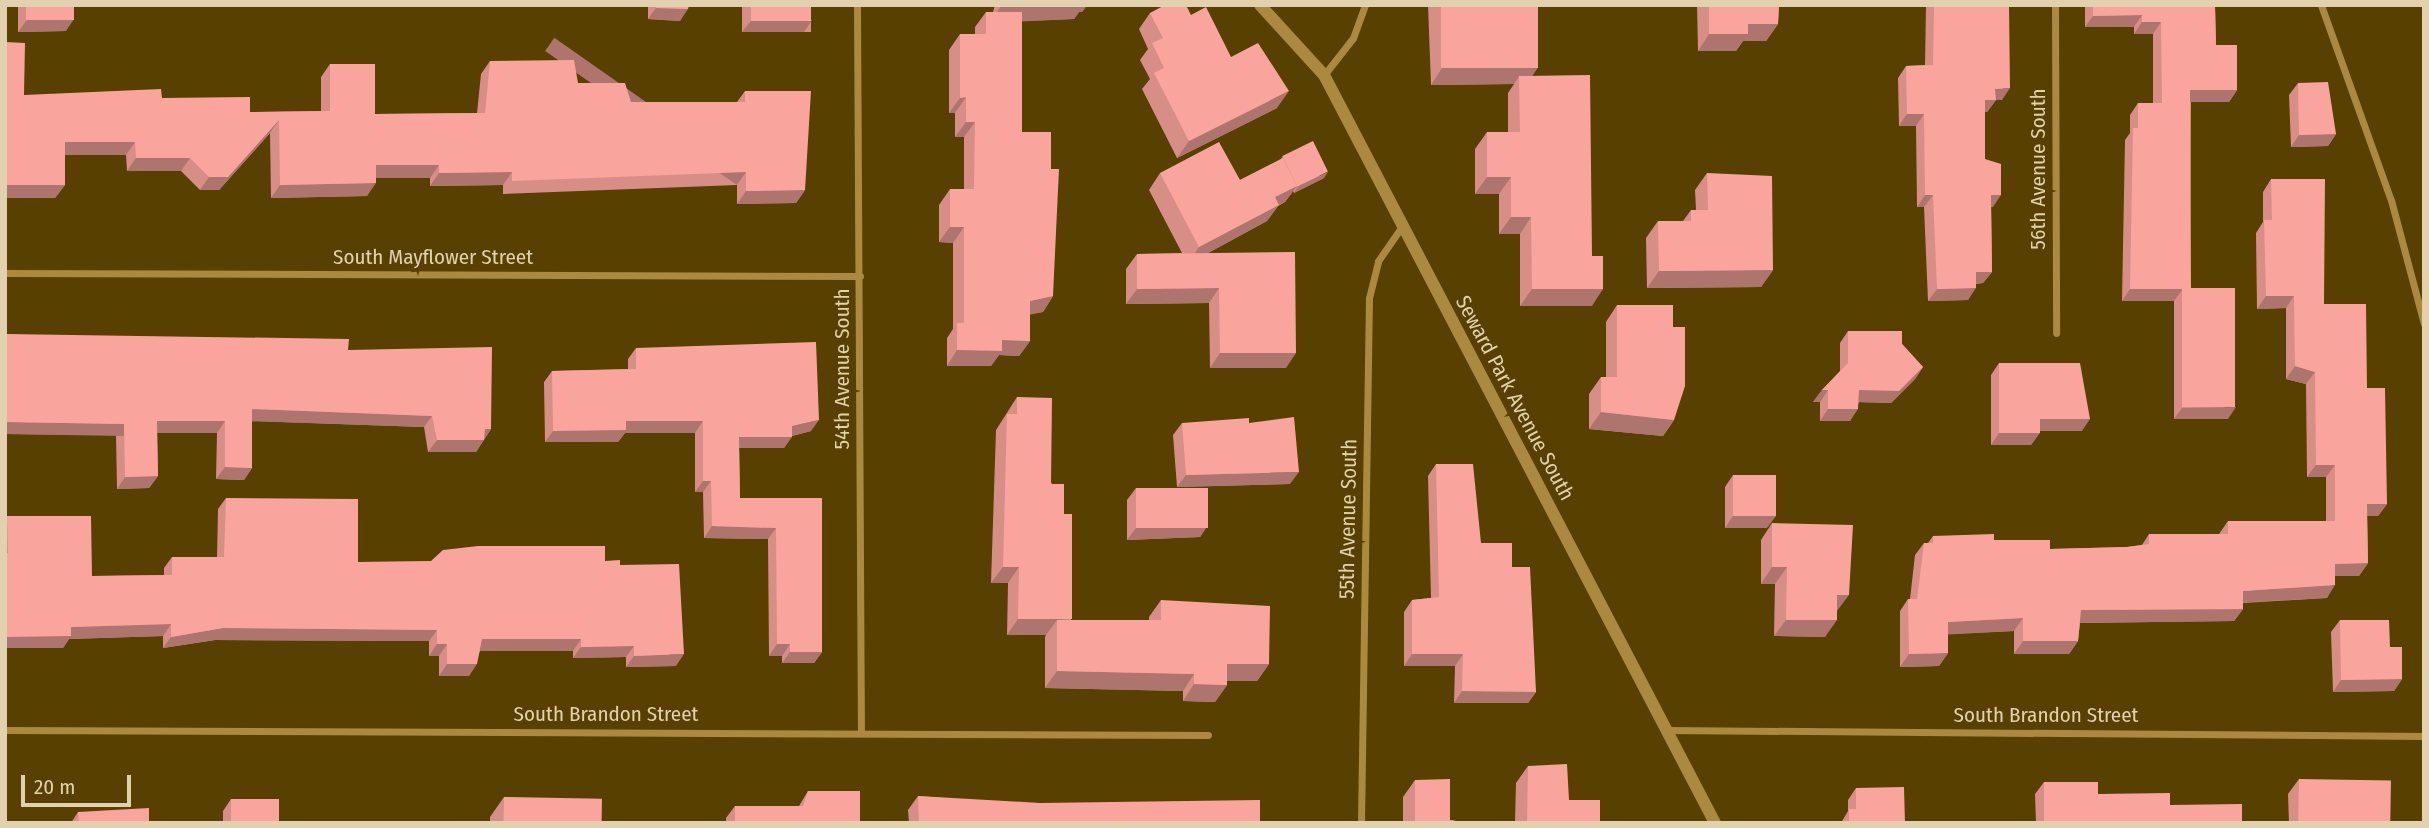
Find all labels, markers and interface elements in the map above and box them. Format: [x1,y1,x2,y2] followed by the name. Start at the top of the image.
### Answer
[2025,88,2051,250] street label: 56th Avenue South
[333,244,533,270] street label: South Mayflower Street
[829,288,855,450] street label: 54th Avenue South
[1450,291,1580,505] street label: Seward Park Avenue South
[1334,439,1362,599] street label: 55th Avenue South
[514,701,698,727] street label: South Brandon Street
[1954,702,2138,728] street label: South Brandon Street
[24,762,135,806] scale bar
[34,774,75,800] text: 20 m

